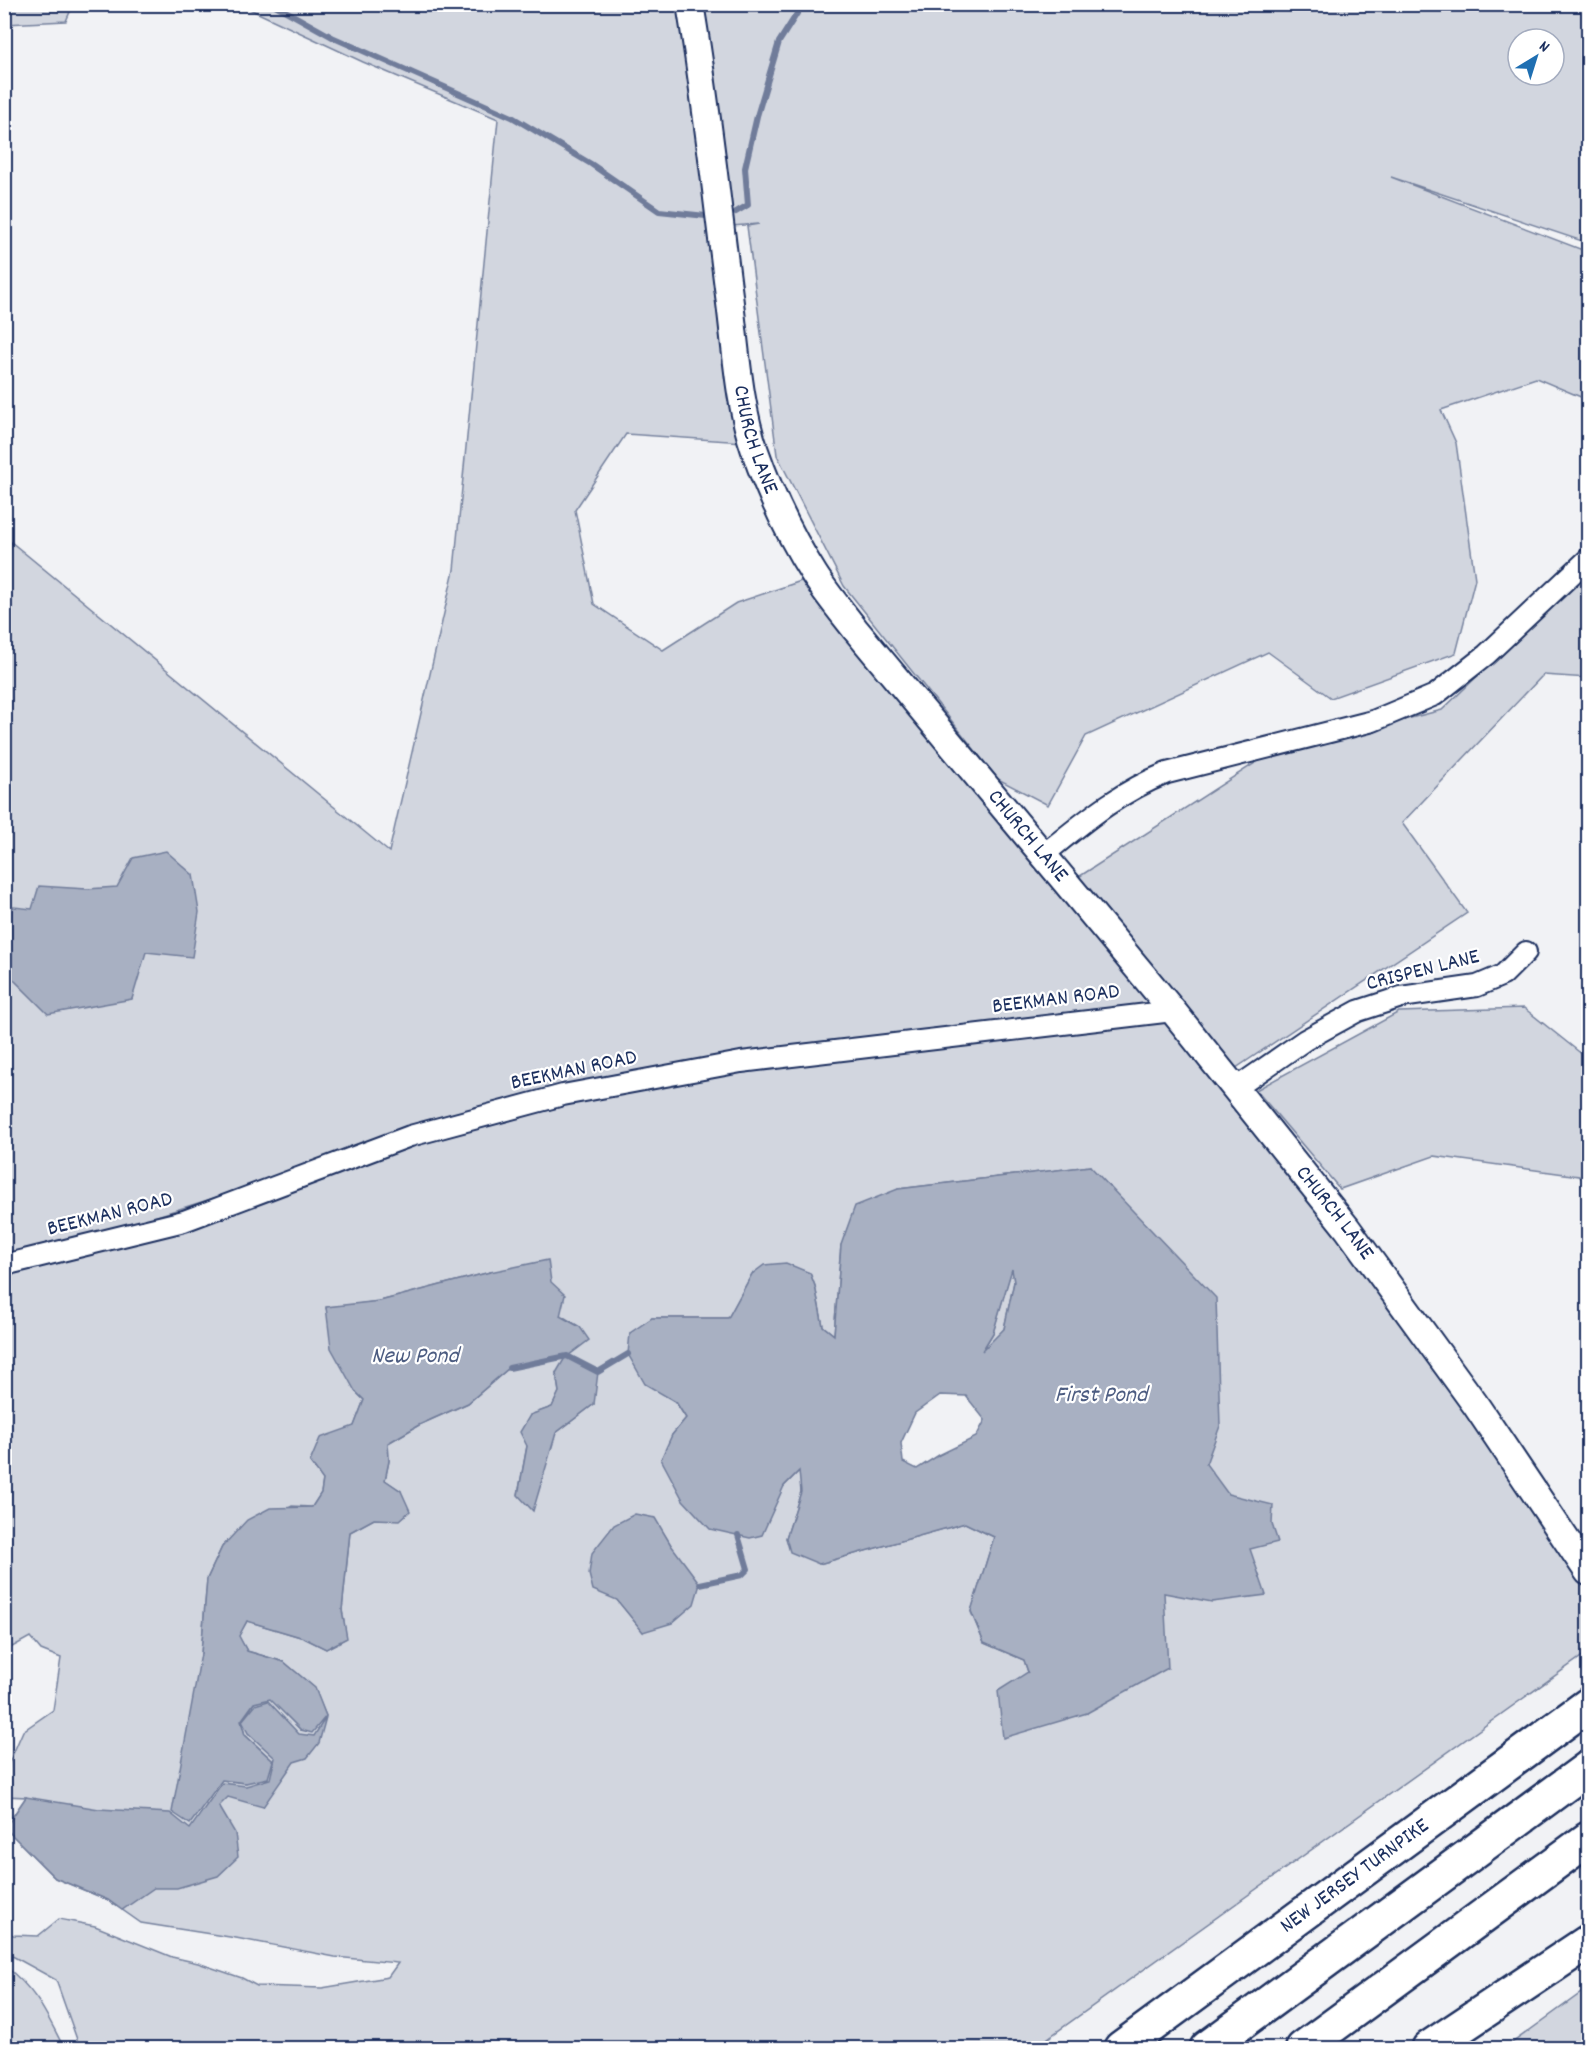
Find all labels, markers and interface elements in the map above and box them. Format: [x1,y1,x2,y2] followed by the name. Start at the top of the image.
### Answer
[1506,27,1566,87] north arrow
[1534,36,1554,59] text: N
[725,383,786,499] street label: CHURCH LANE
[980,783,1075,889] street label: CHURCH LANE
[1363,942,1483,1000] street label: CRISPEN LANE
[991,977,1121,1023] street label: BEEKMAN ROAD
[508,1043,640,1099] street label: BEEKMAN ROAD
[1287,1159,1381,1267] street label: CHURCH LANE
[44,1184,176,1246] street label: BEEKMAN ROAD
[371,1340,461,1374] water label: New Pond
[1055,1379,1150,1413] water label: First Pond
[1274,1811,1436,1942] street label: NEW JERSEY TURNPIKE

